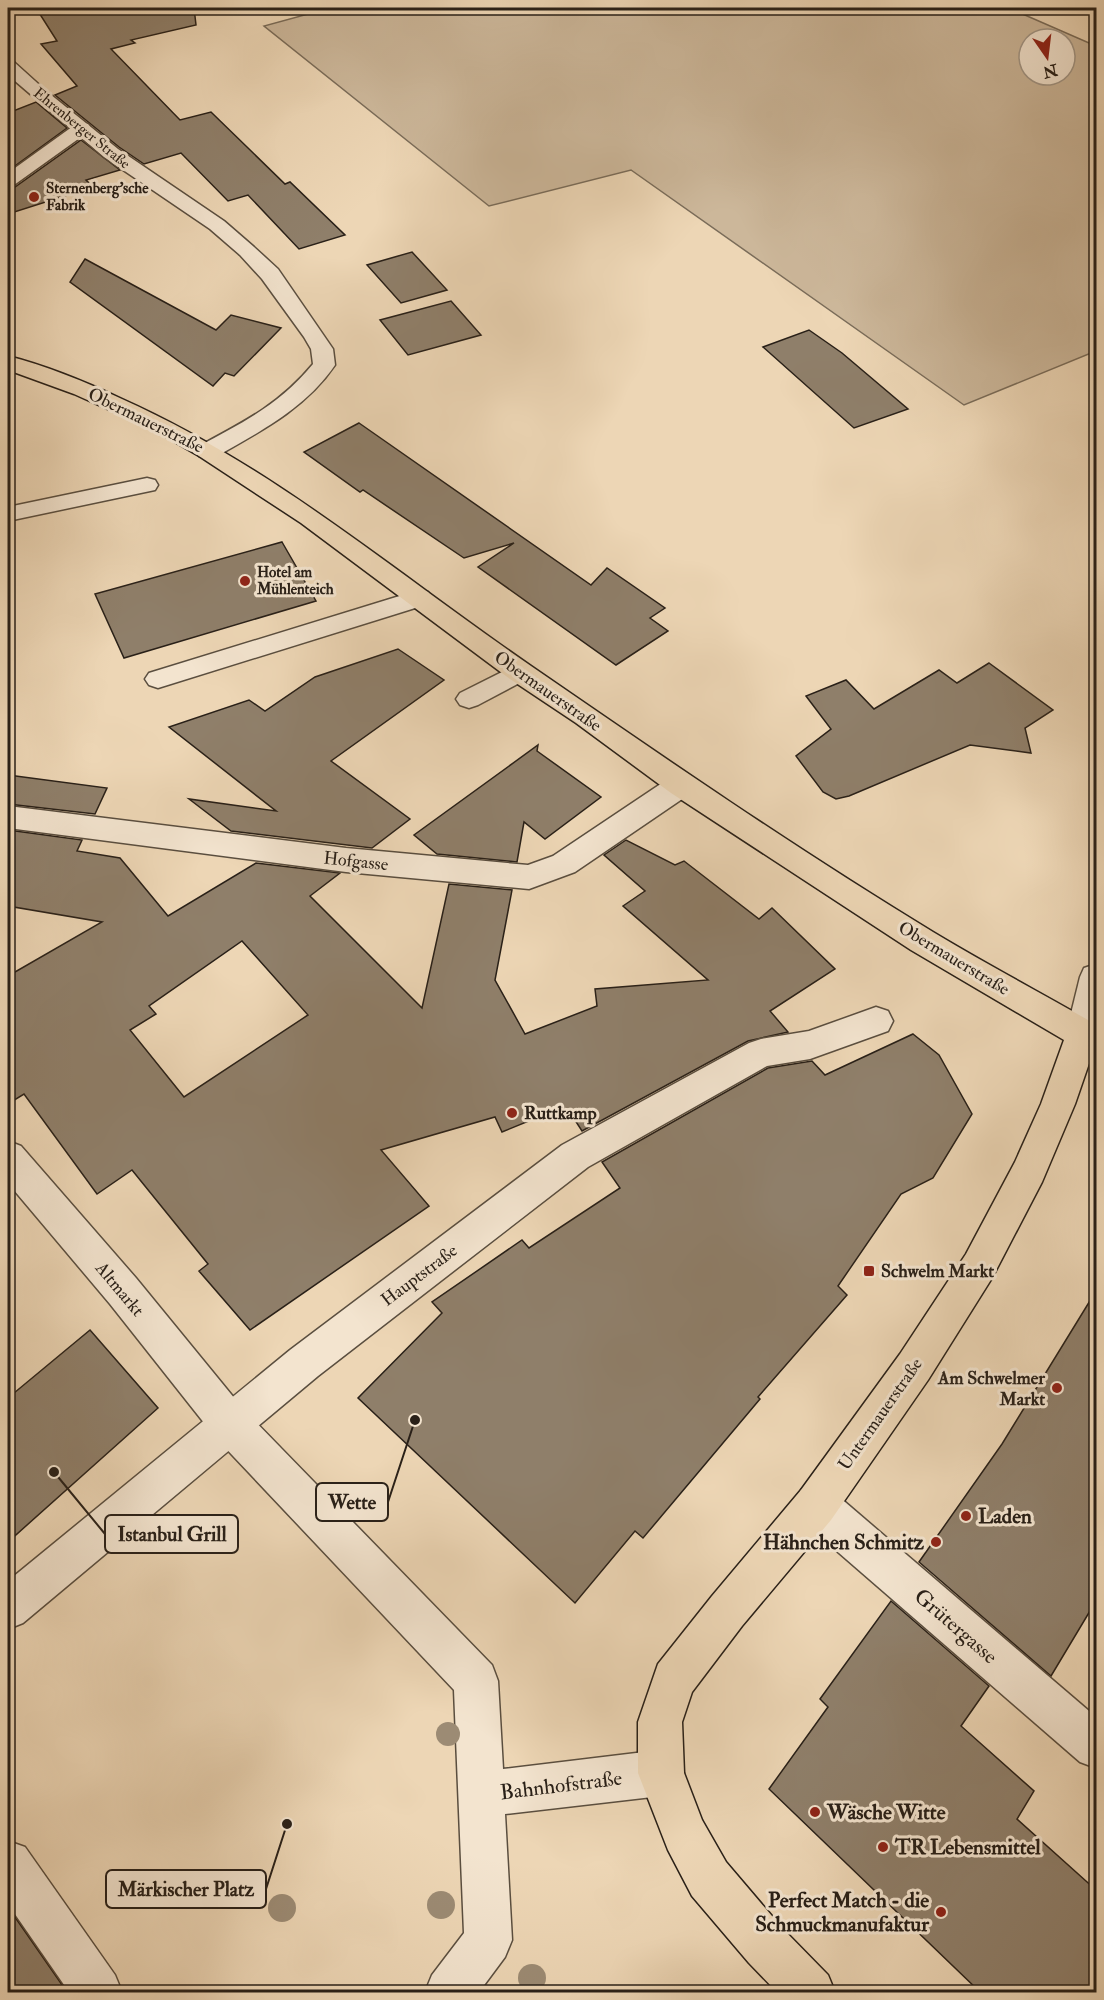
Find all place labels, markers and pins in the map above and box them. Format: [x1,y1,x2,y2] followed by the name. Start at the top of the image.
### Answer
[46,179,149,215] place label: Sternenberg’sche Fabrik
[27,190,41,204] marker: Sternenberg’sche Fabrik
[256,563,334,599] place label: Hotel am Mühlenteich
[238,574,252,588] marker: Hotel am Mühlenteich
[524,1102,597,1125] place label: Ruttkamp
[505,1106,519,1120] marker: Ruttkamp
[881,1260,994,1283] place label: Schwelm Markt
[862,1264,876,1278] marker: Schwelm Markt
[937,1367,1045,1411] place label: Am Schwelmer Markt
[1050,1381,1064,1395] marker: Am Schwelmer Markt
[316,1483,388,1521] callout: Wette
[978,1503,1032,1530] place label: Laden
[959,1509,973,1523] marker: Laden
[105,1515,238,1553] callout: Istanbul Grill
[763,1529,925,1556] place label: Hähnchen Schmitz
[929,1535,943,1549] marker: Hähnchen Schmitz
[826,1799,946,1826] place label: Wäsche Witte
[808,1805,822,1819] marker: Wäsche Witte
[894,1834,1041,1861] place label: TR Lebensmittel
[876,1840,890,1854] marker: TR Lebensmittel
[106,1870,266,1908] callout: Märkischer Platz
[755,1887,930,1938] place label: Perfect Match - die Schmuckmanufaktur
[934,1905,948,1919] marker: Perfect Match - die Schmuckmanufaktur

